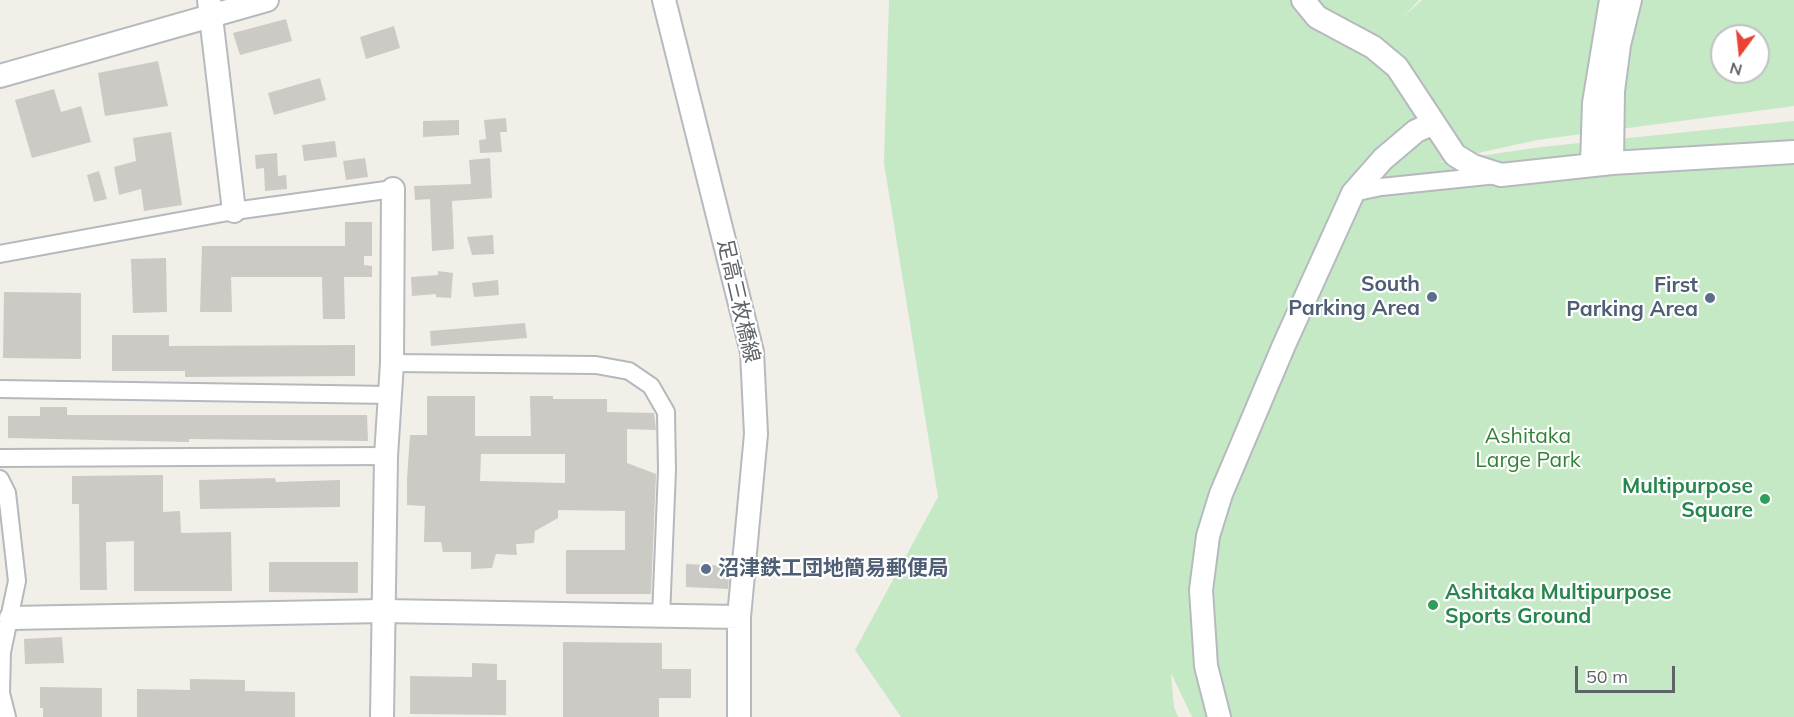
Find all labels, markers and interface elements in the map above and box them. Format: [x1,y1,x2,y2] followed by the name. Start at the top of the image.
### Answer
[1710,24,1770,84] north arrow
[1727,58,1744,81] text: N
[712,237,764,365] street label: 足高三枚橋線
[1288,272,1420,322] place label: South Parking Area
[1566,273,1698,323] place label: First Parking Area
[1425,290,1439,304] marker: South Parking Area
[1703,291,1717,305] marker: First Parking Area
[1475,424,1581,474] park label: Ashitaka Large Park
[1622,474,1753,524] place label: Multipurpose Square
[1758,492,1772,506] marker: Multipurpose Square
[718,556,949,582] place label: 沼津鉄工団地簡易郵便局
[699,562,713,576] marker: 沼津鉄工団地簡易郵便局
[1445,580,1671,630] place label: Ashitaka Multipurpose Sports Ground
[1426,598,1440,612] marker: Ashitaka Multipurpose Sports Ground
[1578,654,1678,692] scale bar
[1586,665,1628,688] text: 50 m

